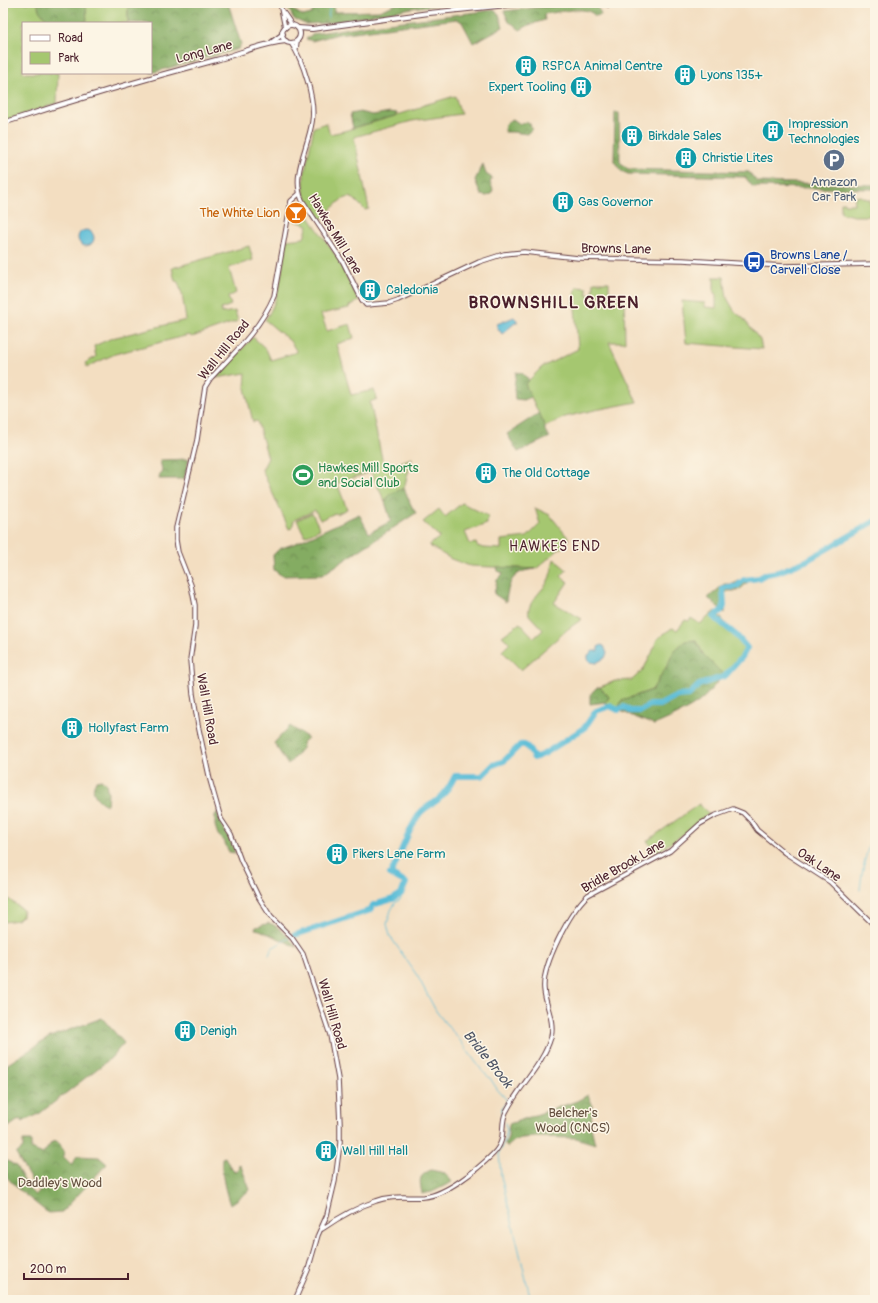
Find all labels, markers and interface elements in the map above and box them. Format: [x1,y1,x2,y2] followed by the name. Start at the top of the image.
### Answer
[22,22,152,74] legend
[58,31,83,46] text: Road
[174,37,234,67] street label: Long Lane
[58,51,79,66] text: Park
[513,53,539,79] building icon: RSPCA Animal Centre
[542,58,663,74] place label: RSPCA Animal Centre
[672,62,698,88] building icon: Lyons 135+
[700,67,763,83] place label: Lyons 135+
[568,74,594,100] building icon: Expert Tooling
[488,79,566,95] place label: Expert Tooling
[788,116,859,147] place label: Impression Technologies
[760,118,786,144] building icon: Impression Technologies
[619,123,645,149] building icon: Birkdale Sales
[648,128,722,144] place label: Birkdale Sales
[673,145,699,171] building icon: Christie Lites
[821,147,847,173] parking icon: Amazon Car Park
[702,150,773,166] place label: Christie Lites
[811,174,857,205] place label: Amazon Car Park
[550,189,576,215] building icon: Gas Governor
[305,191,366,278] street label: Hawkes Mill Lane
[578,194,653,210] place label: Gas Governor
[283,200,309,226] bar icon: The White Lion
[199,205,280,221] place label: The White Lion
[581,240,652,258] street label: Browns Lane
[770,247,848,278] place label: Browns Lane / Carvell Close
[741,249,767,275] bus stop icon: Browns Lane / Carvell Close
[357,277,383,303] building icon: Caledonia
[386,282,438,298] place label: Caledonia
[468,292,640,313] district label: BROWNSHILL GREEN
[195,317,253,383] street label: Wall Hill Road
[318,460,419,491] place label: Hawkes Mill Sports and Social Club
[473,460,499,486] building icon: The Old Cottage
[290,462,316,488] sports icon: Hawkes Mill Sports and Social Club
[502,465,590,481] place label: The Old Cottage
[509,538,601,555] district label: HAWKES END
[193,672,221,746] street label: Wall Hill Road
[59,715,85,741] building icon: Hollyfast Farm
[88,720,169,736] place label: Hollyfast Farm
[578,835,668,896] street label: Bridle Brook Lane
[324,841,350,867] building icon: Pikers Lane Farm
[794,845,844,886] street label: Oak Lane
[352,846,445,862] place label: Pikers Lane Farm
[314,977,350,1051] street label: Wall Hill Road
[172,1018,198,1044] building icon: Denigh
[200,1023,237,1039] place label: Denigh
[460,1027,517,1092] water label: Bridle Brook
[535,1105,611,1136] park label: Belcher's Wood (CNCS)
[313,1138,339,1164] building icon: Wall Hill Hall
[342,1143,408,1159] place label: Wall Hill Hall
[18,1175,102,1191] park label: Daddley's Wood
[24,1255,128,1281] scale bar
[30,1262,67,1277] text: 200 m

